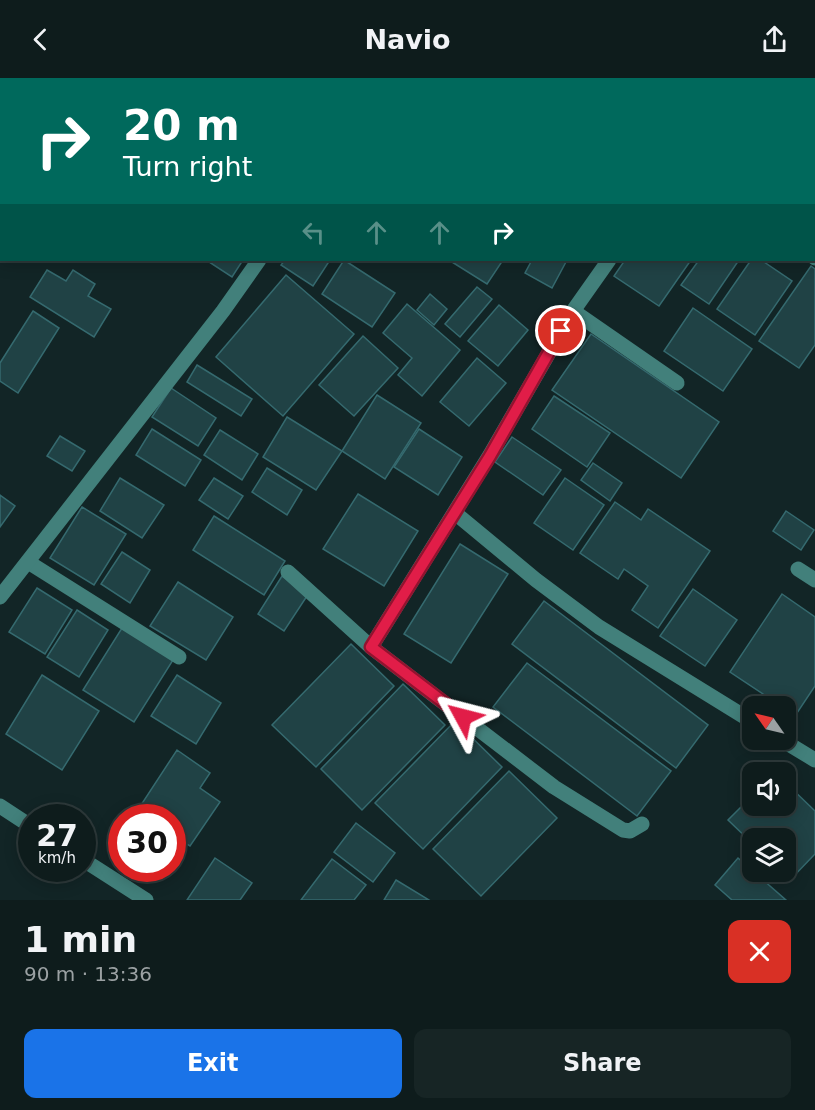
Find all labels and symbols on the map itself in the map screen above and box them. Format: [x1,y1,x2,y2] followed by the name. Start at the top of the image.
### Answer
[535,305,586,356] pin
[431,685,495,749] position arrow
[742,696,796,750] north arrow
[108,804,186,882] speed limit sign: 30

